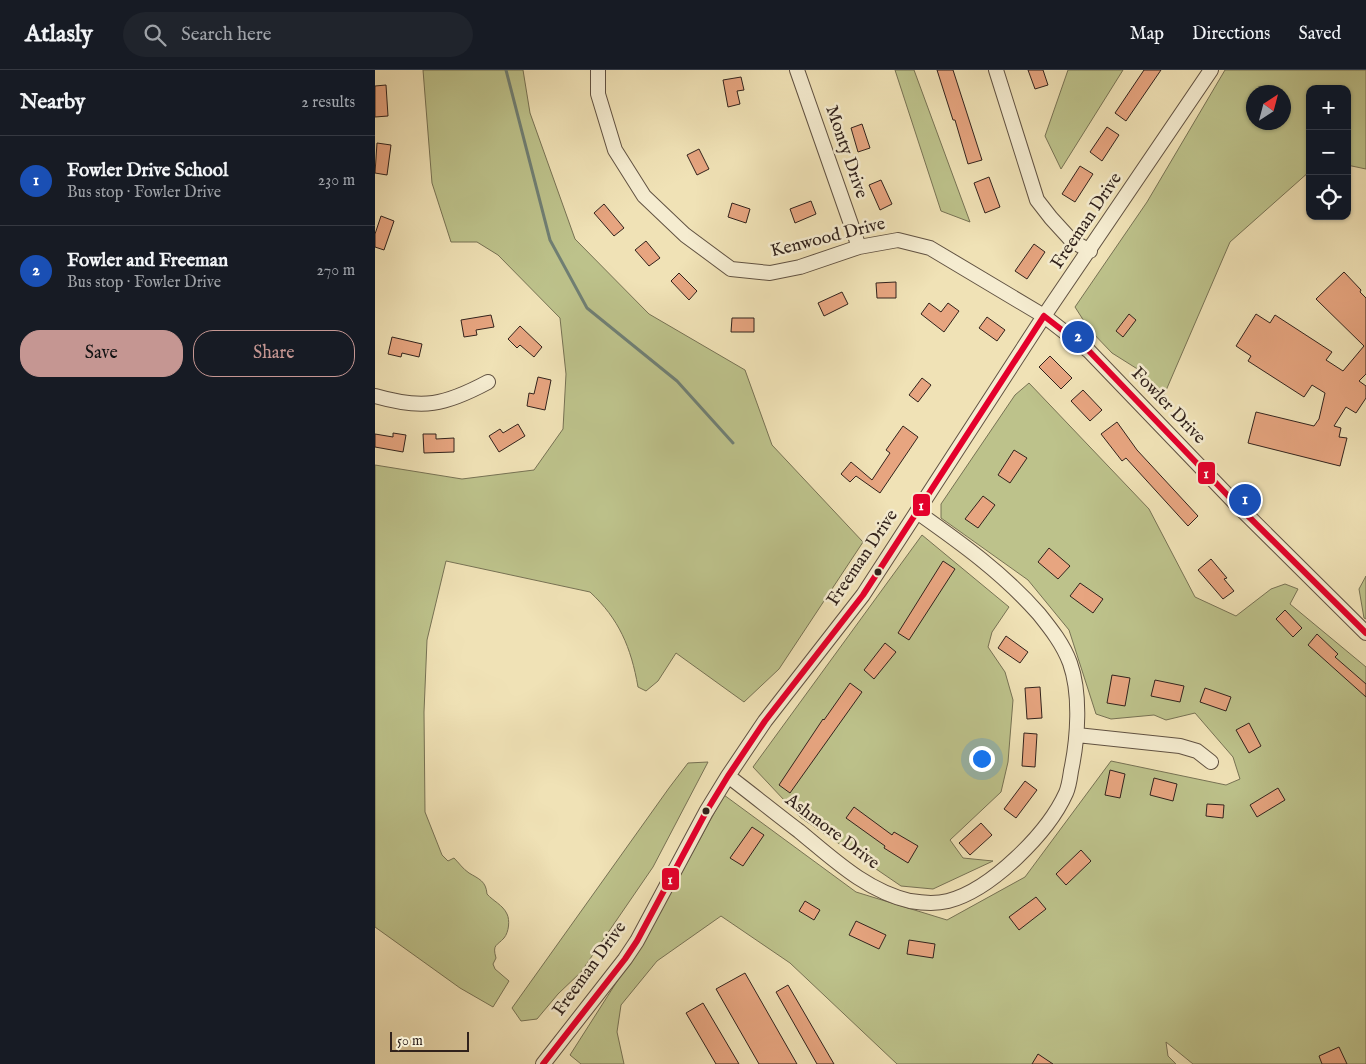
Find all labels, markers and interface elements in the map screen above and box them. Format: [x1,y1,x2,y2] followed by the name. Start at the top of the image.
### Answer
[123,12,473,57] search box
[25,19,93,50] text: Atlasly
[141,21,169,49] icon: search
[181,23,271,47] text: Search here
[1130,23,1164,46] text: Map
[1192,23,1270,46] text: Directions
[1298,23,1341,46] text: Saved
[1246,85,1291,130] north arrow
[1306,85,1351,220] map controls
[1306,85,1351,130] button: +
[20,89,85,116] text: Nearby
[301,93,355,113] text: 2 results
[819,102,873,202] street label: Monty Drive
[1306,130,1351,175] button: −
[67,159,228,183] text: Fowler Drive School
[1046,168,1128,274] street label: Freeman Drive
[33,171,39,191] text: 1
[318,171,355,191] text: 230 m
[1306,175,1351,220] button: locate
[67,183,221,203] text: Bus stop · Fowler Drive
[768,213,888,263] street label: Kenwood Drive
[67,249,228,273] text: Fowler and Freeman
[32,261,40,281] text: 2
[316,261,355,281] text: 270 m
[67,273,221,293] text: Bus stop · Fowler Drive
[1062,318,1094,356] pin: 2
[20,330,183,377] button: Save
[193,330,355,377] button: Share
[1126,363,1210,449] street label: Fowler Drive
[1197,461,1216,485] line badge: 1
[1203,465,1209,483] text: 1
[1229,481,1261,519] pin: 1
[912,493,931,517] line badge: 1
[918,497,924,515] text: 1
[822,505,904,611] street label: Freeman Drive
[873,567,883,577] unlabelled marker
[969,746,995,772] your location
[779,788,884,875] street label: Ashmore Drive
[701,806,711,816] unlabelled marker
[661,867,680,891] line badge: 1
[667,871,673,889] text: 1
[548,917,632,1021] street label: Freeman Drive
[390,1029,469,1052] scale bar
[397,1032,423,1050] text: 50 m

